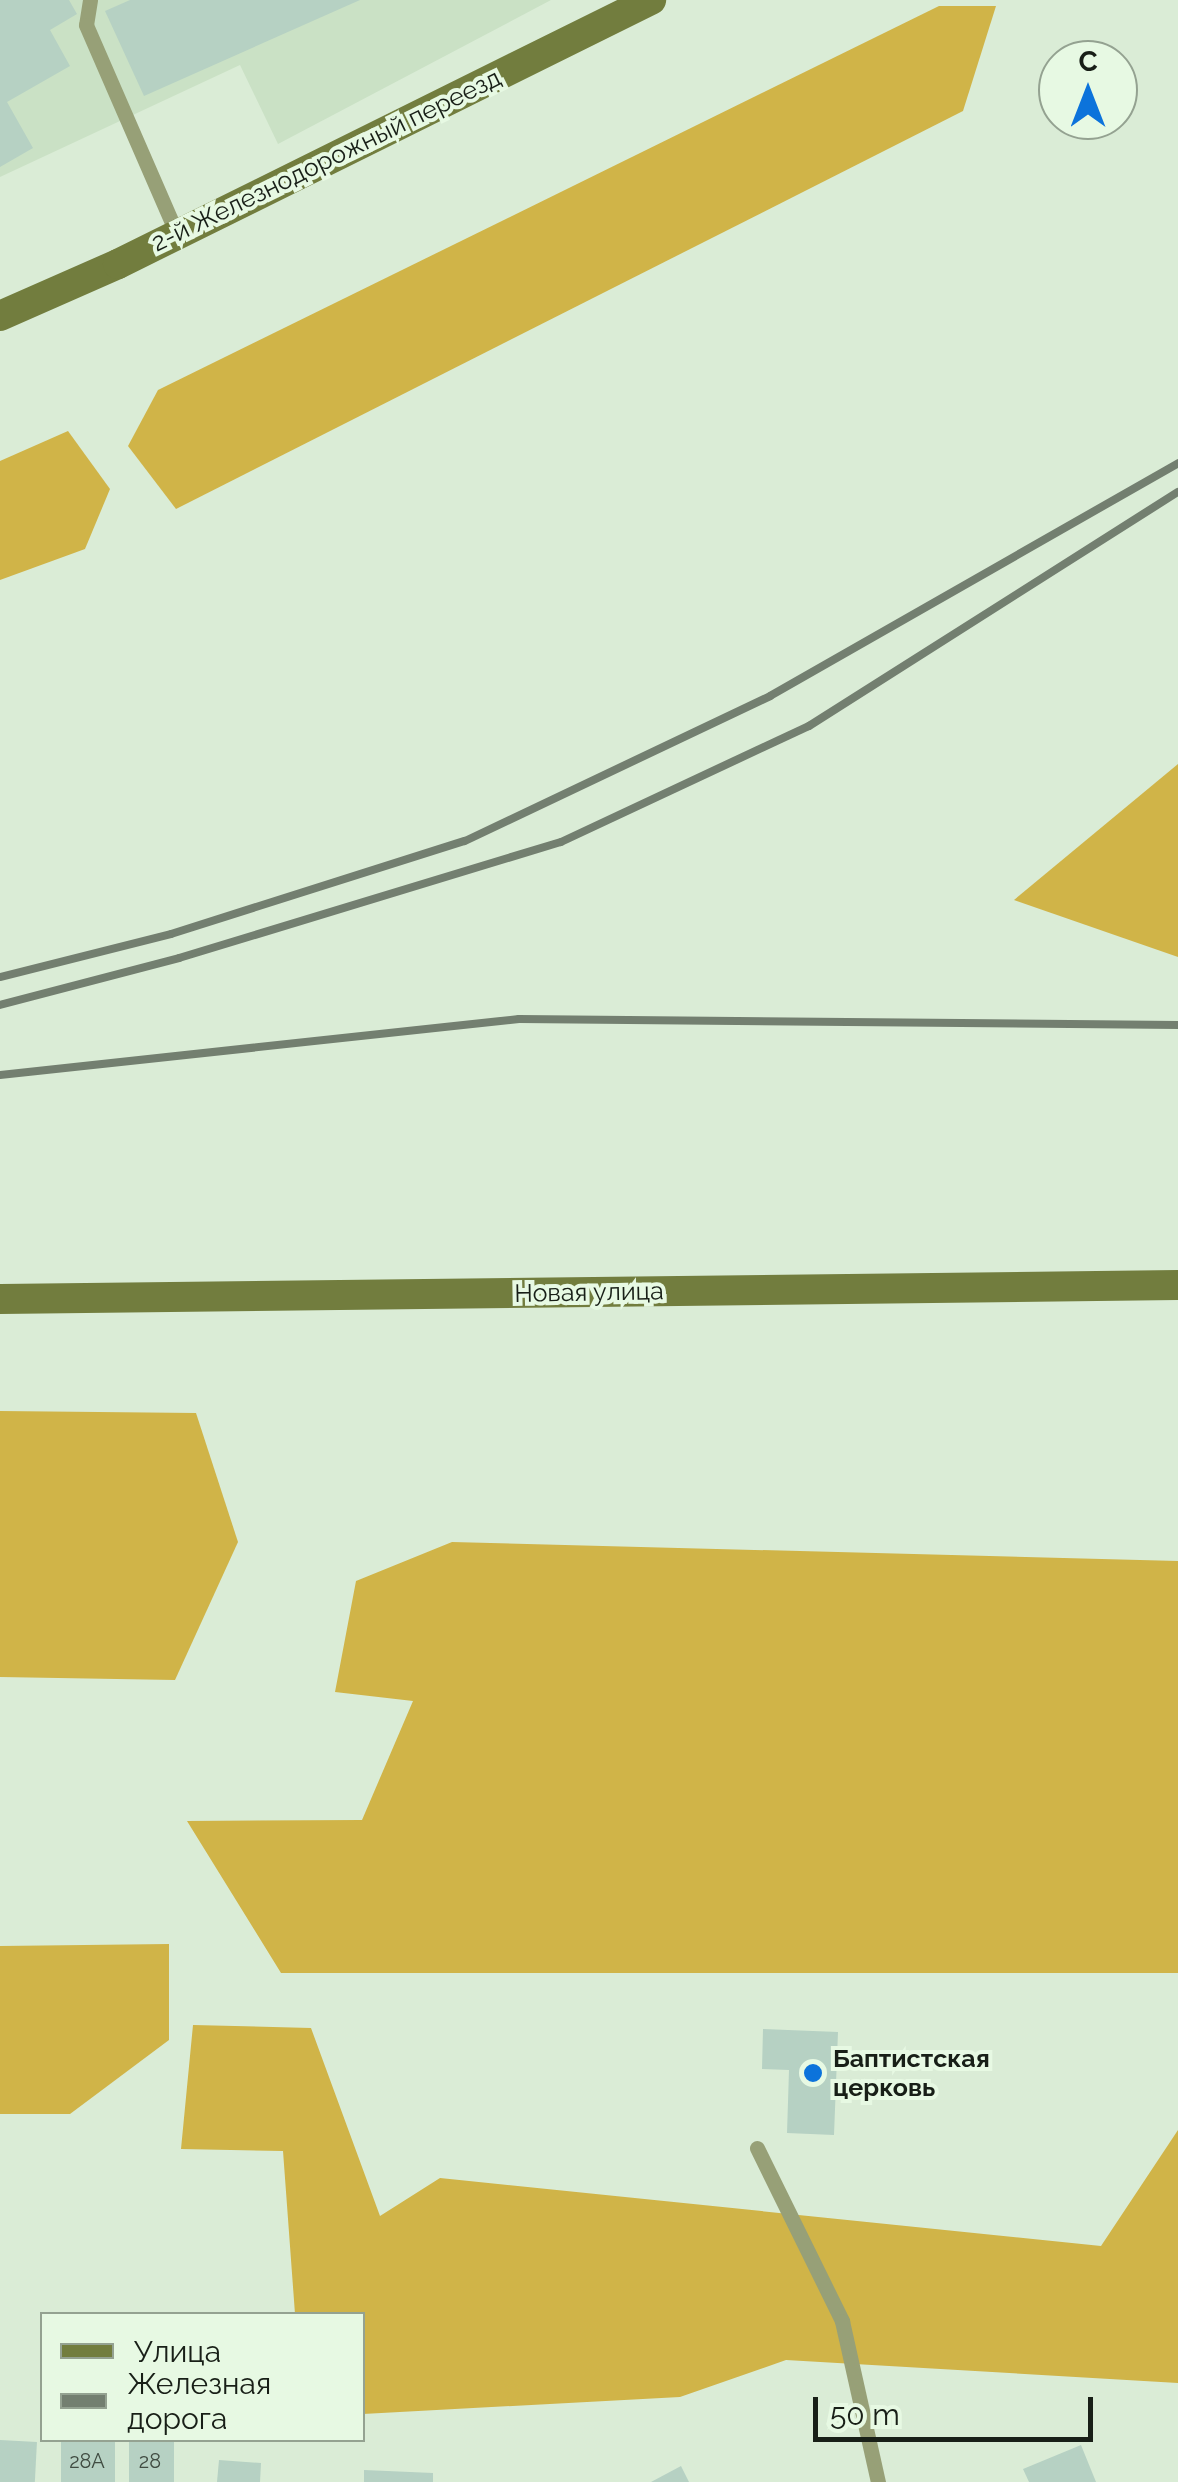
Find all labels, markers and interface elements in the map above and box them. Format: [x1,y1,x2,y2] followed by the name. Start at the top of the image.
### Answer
[1038,40,1138,140] north arrow
[1078,45,1098,78] text: С
[146,62,506,258] street label: 2-й Железнодорожный переезд
[514,1276,664,1308] street label: Новая улица
[833,2044,990,2103] place label: Баптистская церковь
[802,2062,824,2084] marker: Баптистская церковь
[40,2312,365,2442] legend
[134,2334,221,2369] text: Улица
[127,2366,271,2436] text: Железная дорога
[818,2377,1098,2439] scale bar
[830,2397,900,2432] text: 50 m
[69,2449,105,2473] house number: 28А
[139,2449,161,2473] house number: 28

